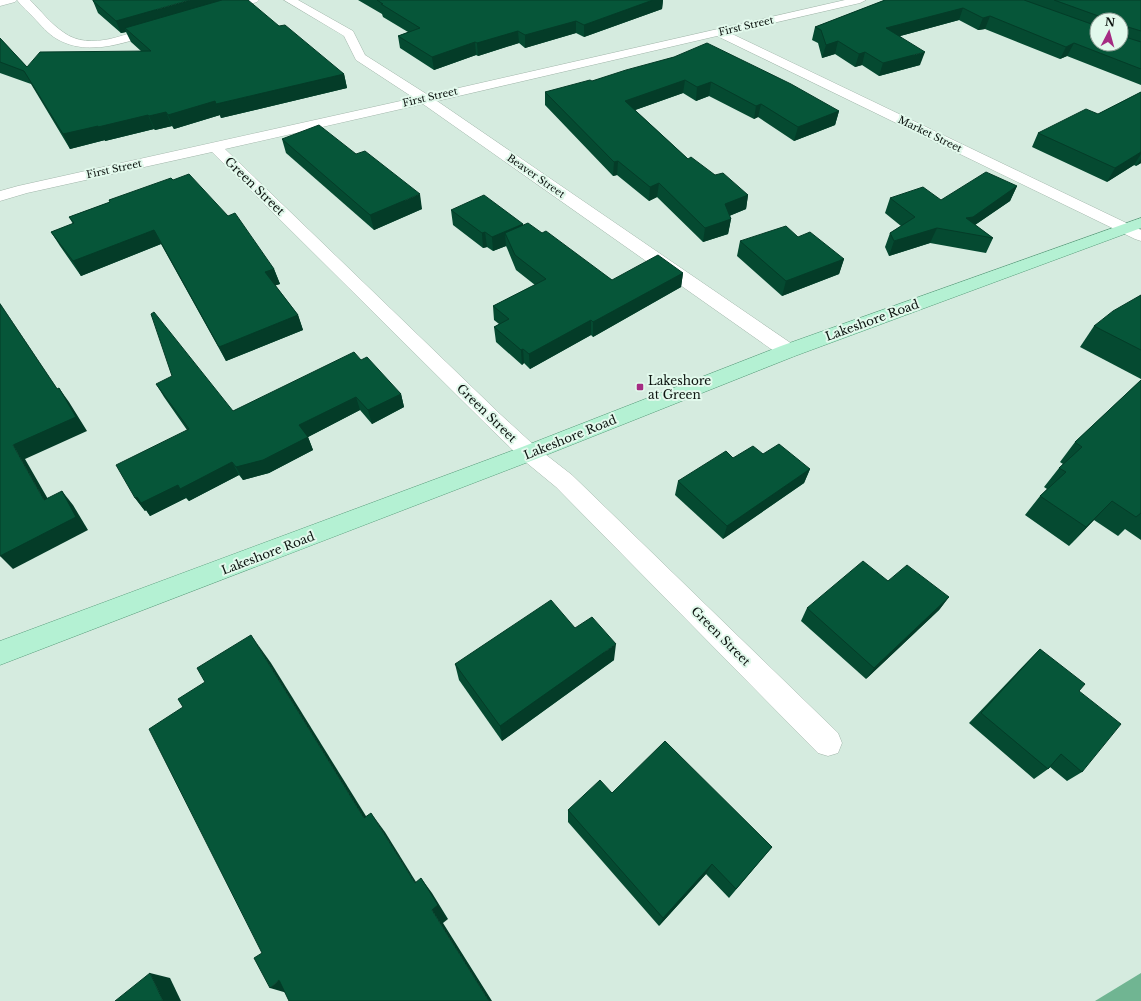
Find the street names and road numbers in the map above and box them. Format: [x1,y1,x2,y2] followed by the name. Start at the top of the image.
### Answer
[717,13,775,39] street label: First Street
[401,84,459,110] street label: First Street
[896,113,964,155] street label: Market Street
[504,151,568,201] street label: Beaver Street
[222,154,288,219] street label: Green Street
[85,157,143,181] street label: First Street
[823,296,921,344] street label: Lakeshore Road
[454,381,520,446] street label: Green Street
[521,412,619,462] street label: Lakeshore Road
[219,528,317,578] street label: Lakeshore Road
[688,603,754,669] street label: Green Street

